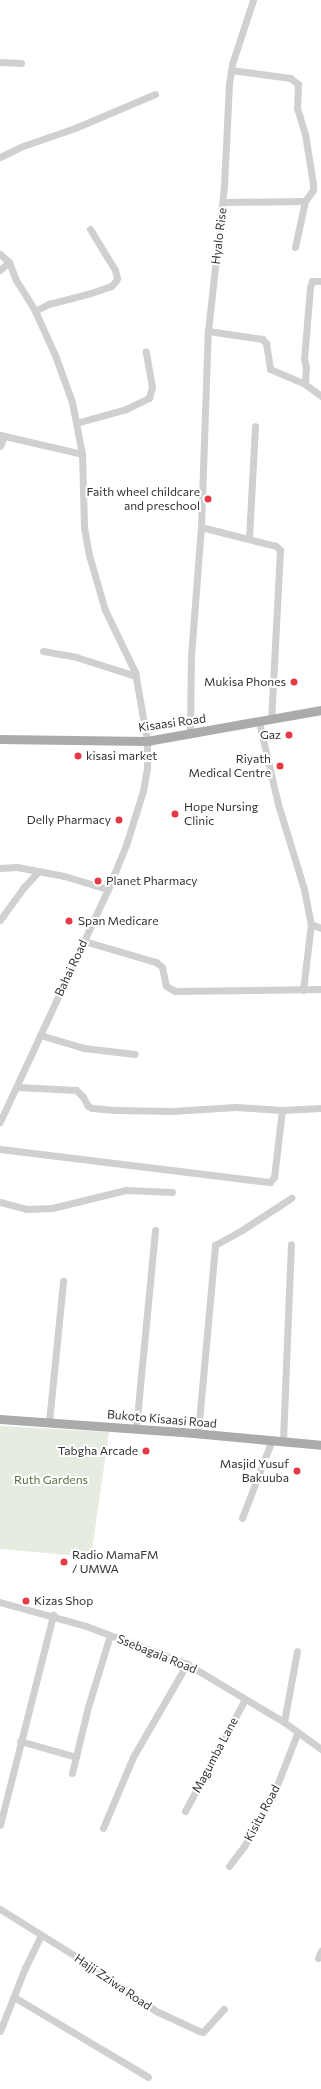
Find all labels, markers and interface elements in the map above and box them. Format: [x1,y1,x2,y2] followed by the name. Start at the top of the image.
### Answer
[208,207,230,265] street label: Hyalo Rise
[86,485,200,513] place label: Faith wheel childcare and preschool
[203,494,213,504] marker: Faith wheel childcare and preschool
[204,675,286,689] place label: Mukisa Phones
[289,677,299,687] marker: Mukisa Phones
[137,711,207,735] street label: Kisaasi Road
[260,728,281,742] place label: Gaz
[284,730,294,740] marker: Gaz
[86,749,157,763] place label: kisasi market
[73,751,83,761] marker: kisasi market
[188,752,271,780] place label: Riyath Medical Centre
[274,760,286,772] marker: Riyath Medical Centre
[184,800,258,828] place label: Hope Nursing Clinic
[169,808,181,820] marker: Hope Nursing Clinic
[27,813,111,827] place label: Delly Pharmacy
[114,815,124,825] marker: Delly Pharmacy
[106,874,198,888] place label: Planet Pharmacy
[93,876,103,886] marker: Planet Pharmacy
[78,914,159,928] place label: Span Medicare
[63,915,75,927] marker: Span Medicare
[52,938,90,998] street label: Bahai Road
[107,1407,217,1431] street label: Bukoto Kisaasi Road
[58,1444,138,1458] place label: Tabgha Arcade
[141,1446,151,1456] marker: Tabgha Arcade
[220,1457,289,1485] place label: Masjid Yusuf Bakuuba
[292,1466,302,1476] marker: Masjid Yusuf Bakuuba
[14,1473,88,1487] park label: Ruth Gardens
[72,1548,159,1576] place label: Radio MamaFM / UMWA
[59,1557,69,1567] marker: Radio MamaFM / UMWA
[34,1594,93,1608] place label: Kizas Shop
[21,1596,31,1606] marker: Kizas Shop
[115,1631,199,1677] street label: Ssebagala Road
[189,1715,241,1795] street label: Magumba Lane
[241,1782,283,1844] street label: Kisitu Road
[72,1951,154,2013] street label: Hajji Zziwa Road

